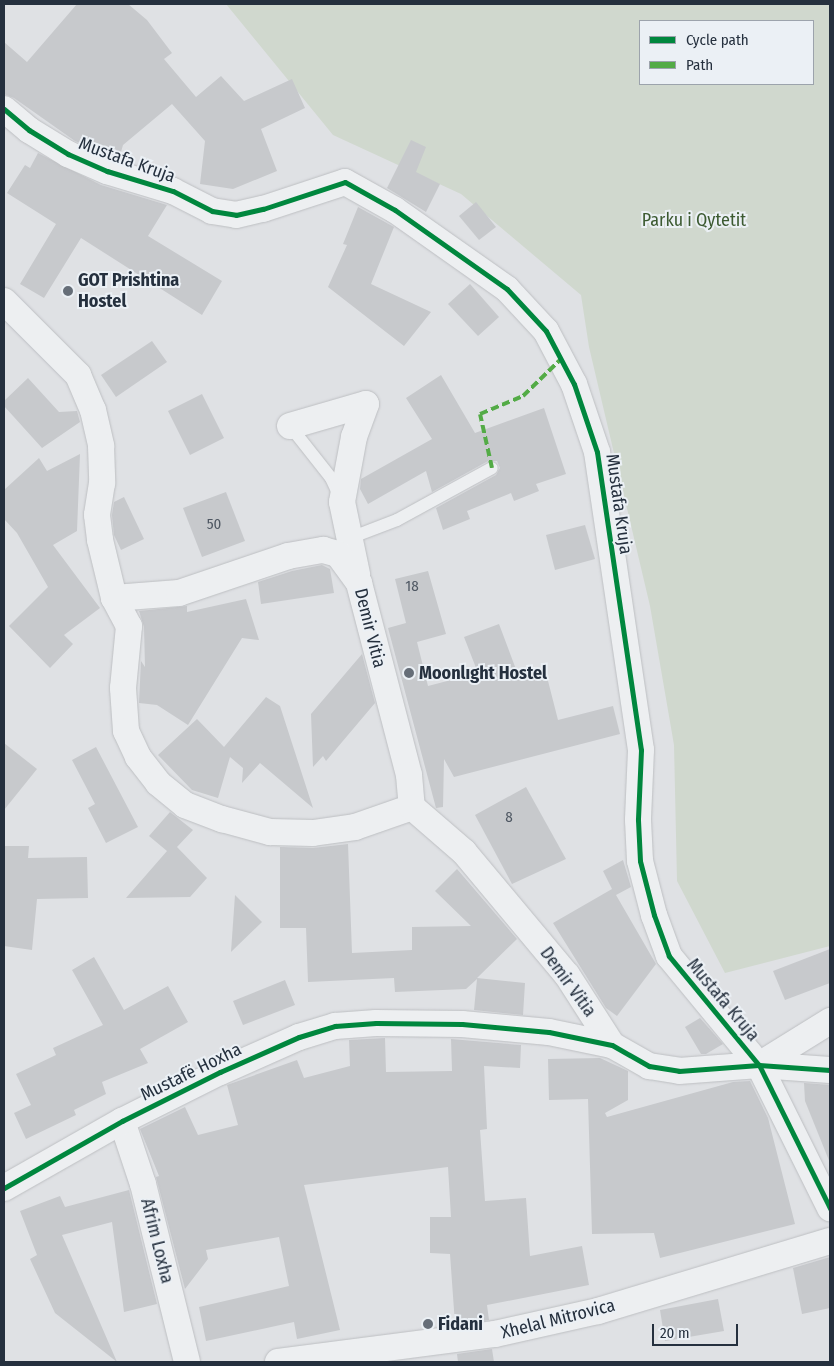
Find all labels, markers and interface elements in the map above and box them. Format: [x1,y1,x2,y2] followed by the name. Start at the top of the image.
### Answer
[639,20,814,85] legend
[686,31,749,49] text: Cycle path
[686,56,713,74] text: Path
[76,133,178,187] street label: Mustafa Kruja
[642,209,746,231] park label: Parku i Qytetit
[78,270,179,312] place label: GOT Prishtina Hostel
[62,285,74,297] marker: GOT Prishtina Hostel
[601,452,637,556] street label: Mustafa Kruja
[207,516,221,534] house number: 50
[405,578,419,596] house number: 18
[350,586,390,670] street label: Demir Vitia
[419,662,547,684] place label: Moonlıght Hostel
[403,667,415,679] marker: Moonlıght Hostel
[505,809,513,827] house number: 8
[535,943,601,1021] street label: Demir Vitia
[682,954,764,1046] street label: Mustafa Kruja
[137,1038,245,1106] street label: Mustafë Hoxha
[136,1196,178,1286] street label: Afrim Loxha
[499,1294,617,1344] street label: Xhelal Mitrovica
[438,1313,483,1335] place label: Fidani
[654,1314,740,1346] scale bar
[422,1318,434,1330] marker: Fidani
[660,1324,690,1342] text: 20 m

